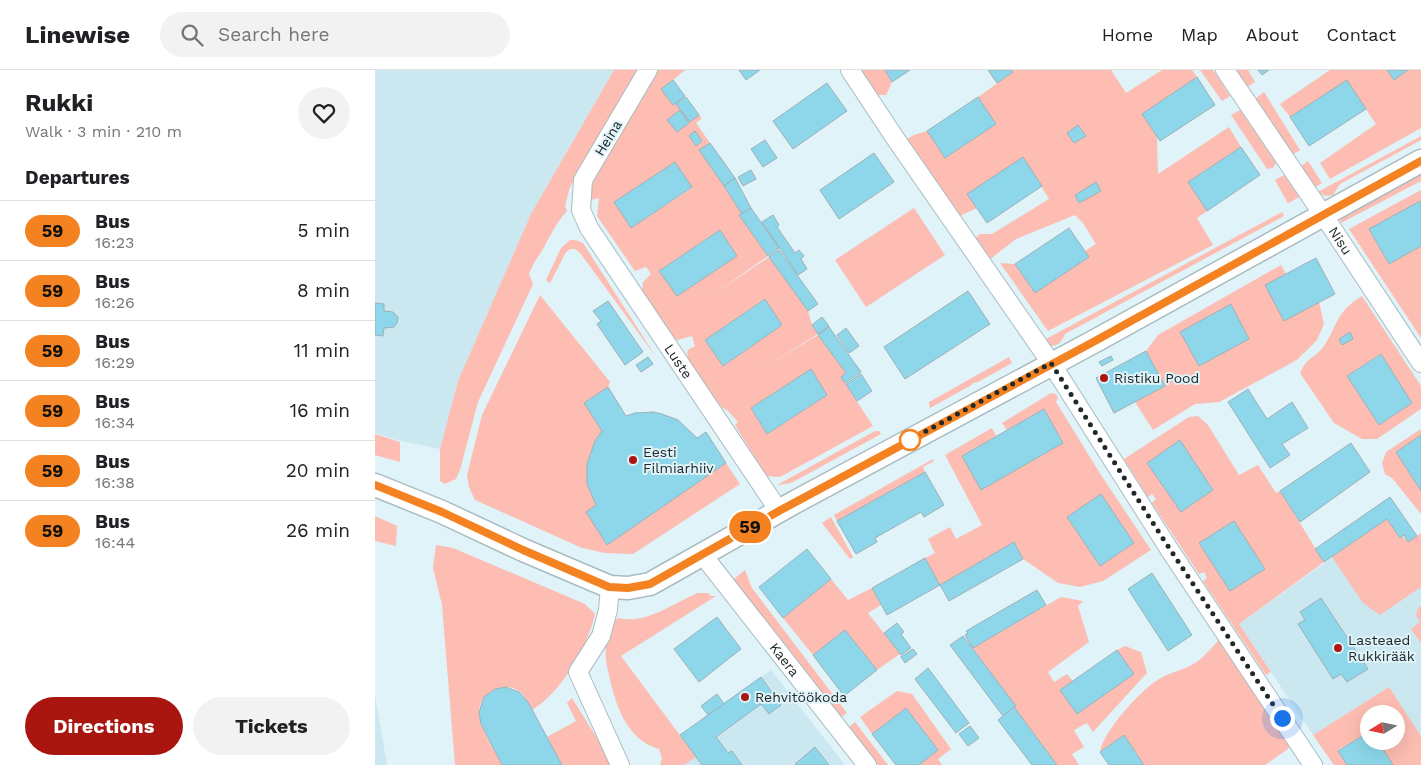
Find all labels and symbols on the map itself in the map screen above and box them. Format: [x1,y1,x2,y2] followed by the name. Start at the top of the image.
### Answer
[591,117,625,159] street label: Heina
[1325,224,1355,258] street label: Nisu
[661,341,696,382] street label: Luste
[1114,370,1199,386] place label: Ristiku Pood
[1098,372,1110,384] marker: Ristiku Pood
[899,429,921,451] unlabelled marker
[643,444,714,476] place label: Eesti Filmiarhiiv
[627,454,639,466] marker: Eesti Filmiarhiiv
[727,511,773,543] line badge: 59
[1348,632,1415,664] place label: Lasteaed Rukkirääk
[766,639,803,680] street label: Kaera
[1332,642,1344,654] marker: Lasteaed Rukkirääk
[755,689,847,705] place label: Rehvitöökoda
[739,691,751,703] marker: Rehvitöökoda
[1360,705,1405,750] north arrow
[1270,706,1295,731] your location

